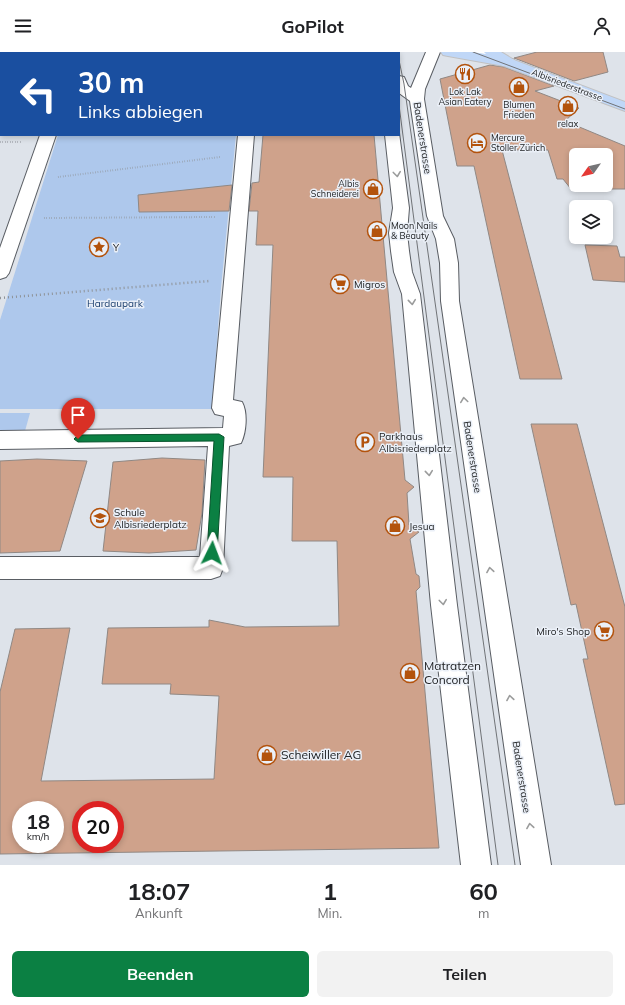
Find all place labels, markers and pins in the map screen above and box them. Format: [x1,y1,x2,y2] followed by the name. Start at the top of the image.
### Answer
[454,63,476,85] restaurant icon: Lok Lak Asian Eatery
[508,76,530,98] shop icon: Blumen Frieden
[438,86,492,108] place label: Lok Lak Asian Eatery
[557,95,579,117] shop icon: relax
[503,99,535,120] place label: Blumen Frieden
[558,118,578,129] place label: relax
[466,132,488,154] hotel icon: Mercure Stoller Zürich
[491,132,545,153] place label: Mercure Stoller Zürich
[311,178,359,199] place label: Albis Schneiderei
[362,178,384,200] shop icon: Albis Schneiderei
[366,220,388,242] shop icon: Moon Nails & Beauty
[391,220,438,242] place label: Moon Nails & Beauty
[88,236,110,258] place icon: Y
[112,241,120,254] place label: Y
[329,273,351,295] supermarket icon: Migros
[354,278,385,291] place label: Migros
[61,398,95,439] pin
[379,430,452,455] place label: Parkhaus Albisriederplatz
[354,431,376,453] parking icon: Parkhaus Albisriederplatz
[114,506,187,531] place label: Schule Albisriederplatz
[89,507,111,529] school or university icon: Schule Albisriederplatz
[384,515,406,537] shop icon: Jesua
[409,520,434,533] place label: Jesua
[593,620,615,642] supermarket icon: Miro's Shop
[536,625,590,638] place label: Miro's Shop
[424,658,481,687] place label: Matratzen Concord
[399,662,421,684] shop icon: Matratzen Concord
[256,744,278,766] shop icon: Scheiwiller AG
[281,747,361,762] place label: Scheiwiller AG

